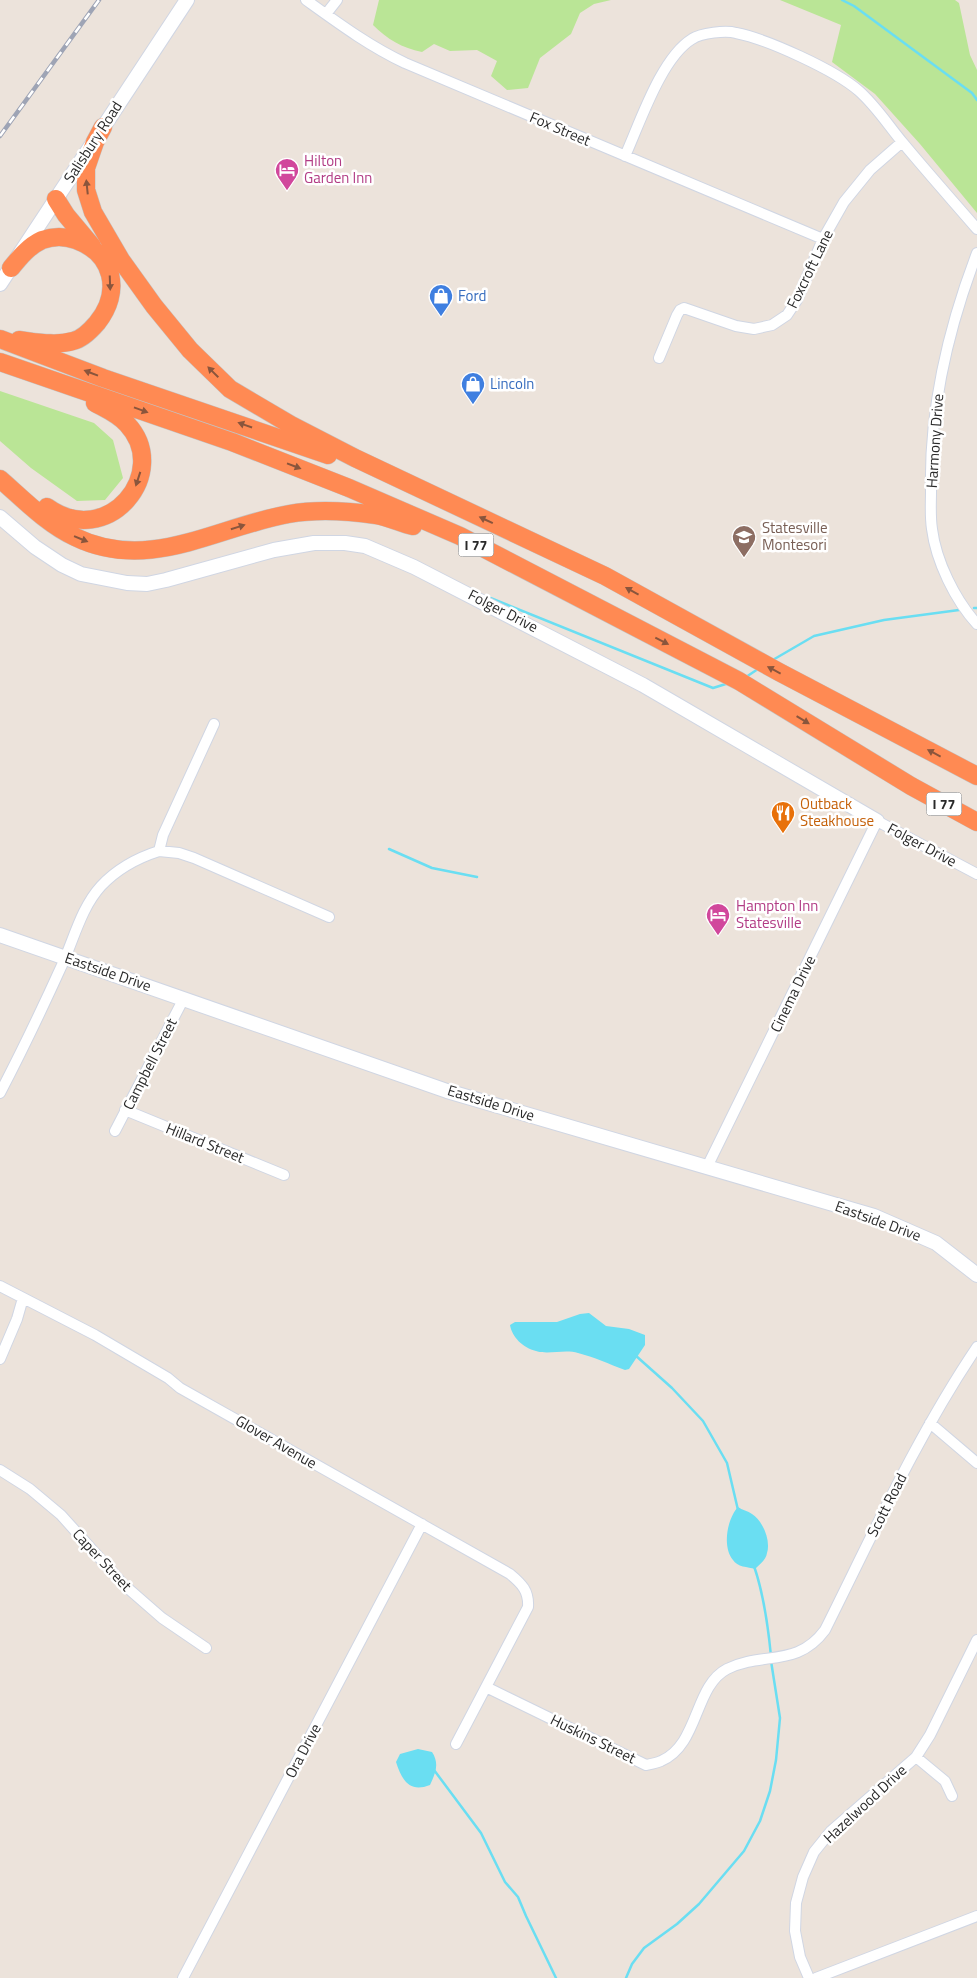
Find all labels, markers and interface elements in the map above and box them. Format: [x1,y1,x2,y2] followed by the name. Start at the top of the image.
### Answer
[57,96,128,187] street label: Salisbury Road
[526,105,595,152] street label: Fox Street
[304,149,372,189] place label: Hilton Garden Inn
[274,157,300,191] hotel icon: Hilton Garden Inn
[83,179,91,195] one-way arrow
[781,225,839,312] street label: Foxcroft Lane
[106,275,114,291] one-way arrow
[428,283,454,317] shop icon: Ford
[458,284,486,307] place label: Ford
[207,366,219,378] one-way arrow
[83,369,98,376] one-way arrow
[460,371,486,405] shop icon: Lincoln
[490,372,534,395] place label: Lincoln
[920,393,949,489] street label: Harmony Drive
[134,407,149,414] one-way arrow
[237,421,252,429] one-way arrow
[287,463,301,471] one-way arrow
[134,472,141,487] one-way arrow
[479,515,493,523] one-way arrow
[762,516,828,556] place label: Statesville Montesori
[231,523,246,531] one-way arrow
[731,524,757,558] school or university icon: Statesville Montesori
[458,534,494,556] road number: I 77
[74,536,88,544] one-way arrow
[464,583,542,638] street label: Folger Drive
[625,587,639,596] one-way arrow
[654,637,669,645] one-way arrow
[768,665,781,674] one-way arrow
[797,716,810,725] one-way arrow
[927,749,941,757] one-way arrow
[800,792,874,832] place label: Outback Steakhouse
[926,792,962,816] road number: I 77
[770,800,796,834] restaurant icon: Outback Steakhouse
[883,817,961,872] street label: Folger Drive
[736,894,818,934] place label: Hampton Inn Statesville
[705,902,731,936] hotel icon: Hampton Inn Statesville
[62,946,154,997] street label: Eastside Drive
[764,951,821,1036] street label: Cinema Drive
[116,1013,183,1114] street label: Campbell Street
[445,1078,538,1127] street label: Eastside Drive
[163,1116,249,1169] street label: Hillard Street
[832,1194,924,1247] street label: Eastside Drive
[231,1409,321,1474] street label: Glover Avenue
[861,1469,912,1541] street label: Scott Road
[67,1523,138,1597] street label: Caper Street
[547,1708,641,1769] street label: Huskins Street
[279,1719,326,1782] street label: Ora Drive
[818,1759,912,1848] street label: Hazelwood Drive

